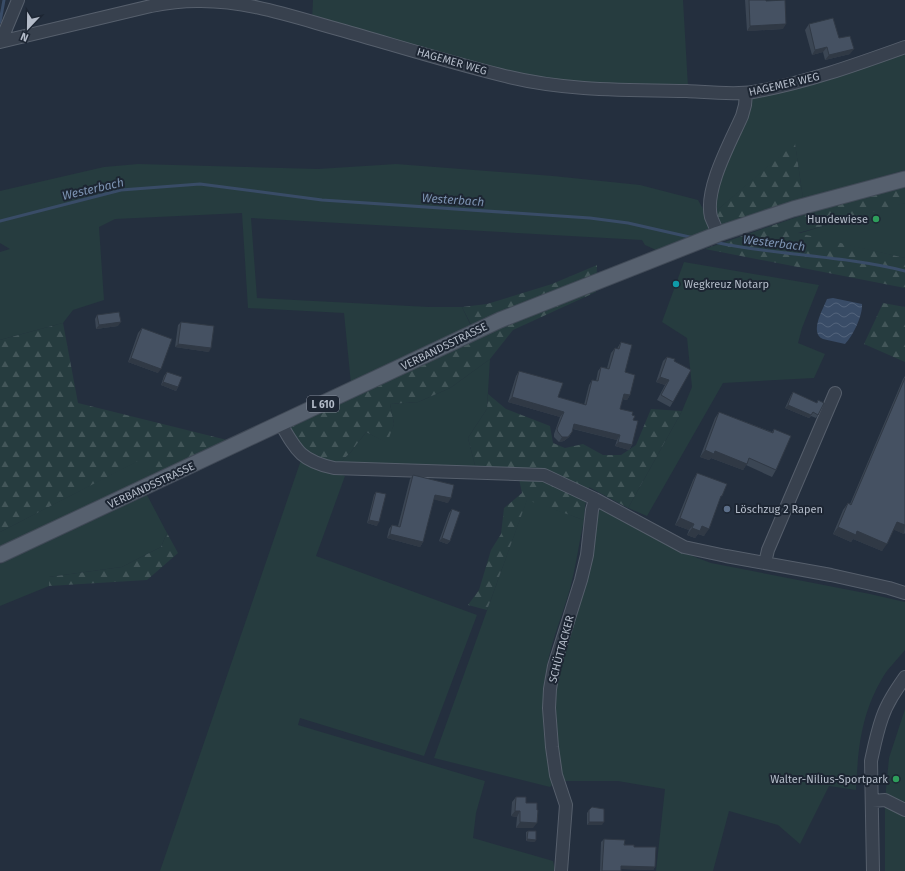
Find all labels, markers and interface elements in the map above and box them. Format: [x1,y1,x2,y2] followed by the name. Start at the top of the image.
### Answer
[8,8,48,48] north arrow
[19,29,30,44] text: N
[415,45,488,78] street label: HAGEMER WEG
[747,70,821,99] street label: HAGEMER WEG
[61,175,125,203] water label: Westerbach
[421,191,485,209] water label: Westerbach
[807,213,868,226] place label: Hundewiese
[871,214,881,224] marker: Hundewiese
[742,232,806,254] water label: Westerbach
[684,278,769,291] place label: Wegkreuz Notarp
[671,279,681,289] marker: Wegkreuz Notarp
[399,320,489,373] street label: VERBANDSSTRASSE
[307,396,339,412] road number: L 610
[106,460,197,511] street label: VERBANDSSTRASSE
[735,503,823,516] place label: Löschzug 2 Rapen
[722,504,732,514] marker: Löschzug 2 Rapen
[545,613,577,684] street label: SCHÜTTACKER
[770,773,888,786] place label: Walter-Nilius-Sportpark
[891,774,901,784] marker: Walter-Nilius-Sportpark

